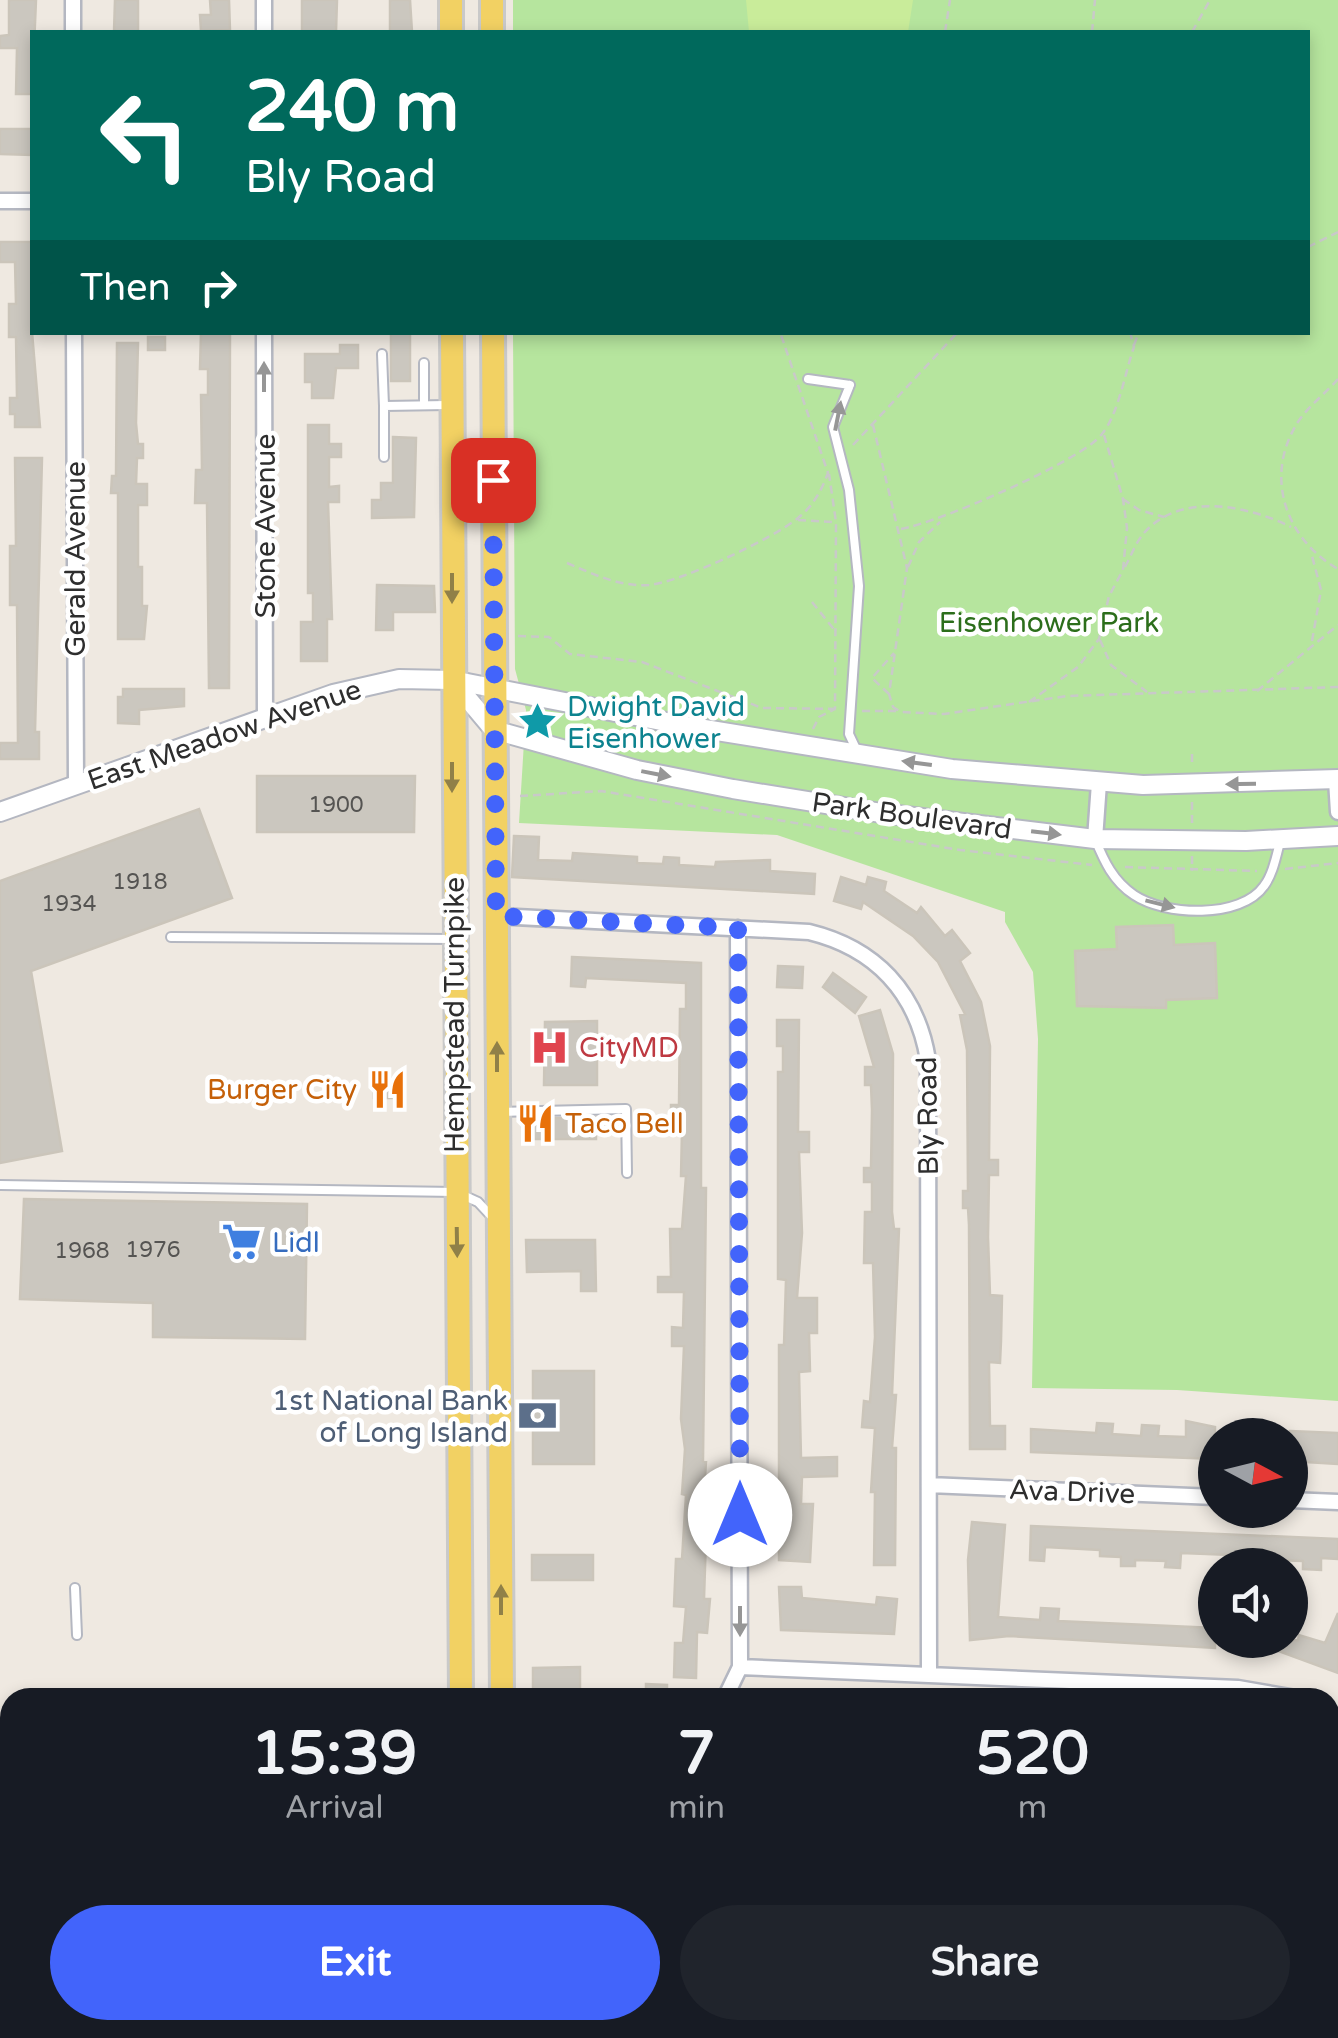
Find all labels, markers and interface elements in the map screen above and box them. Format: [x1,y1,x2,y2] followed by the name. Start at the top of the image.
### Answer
[245,66,459,150] text: 240 m
[80,70,210,200] icon: left
[245,151,436,205] text: Bly Road
[191,260,246,315] icon: right
[80,265,171,311] text: Then
[256,360,272,392] one-way arrow
[830,400,846,431] one-way arrow
[249,434,283,618] street label: Stone Avenue
[451,438,536,523] pin
[466,453,521,508] icon: arrive
[59,461,93,657] street label: Gerald Avenue
[444,572,460,604] one-way arrow
[939,606,1159,640] park label: Eisenhower Park
[83,672,366,798] street label: East Meadow Avenue
[567,690,745,756] place label: Dwight David Eisenhower
[516,701,558,743] place icon: Dwight David Eisenhower
[900,755,932,771] one-way arrow
[445,762,461,794] one-way arrow
[641,767,672,782] one-way arrow
[1224,776,1256,792] one-way arrow
[810,785,1014,847] street label: Park Boulevard
[308,792,364,818] house number: 1900
[1031,825,1063,841] one-way arrow
[112,869,168,895] house number: 1918
[438,877,472,1153] street label: Hempstead Turnpike
[41,891,97,917] house number: 1934
[1145,897,1176,912] one-way arrow
[528,1026,570,1068] hospital icon: CityMD
[579,1031,679,1065] place label: CityMD
[489,1041,505,1073] one-way arrow
[910,1056,946,1176] street label: Bly Road
[366,1068,408,1110] restaurant icon: Burger City
[207,1073,357,1107] place label: Burger City
[514,1102,556,1144] restaurant icon: Taco Bell
[565,1107,684,1141] place label: Taco Bell
[221,1221,263,1263] supermarket icon: Lidl
[272,1226,320,1260] place label: Lidl
[449,1227,465,1259] one-way arrow
[125,1237,181,1263] house number: 1976
[54,1238,110,1264] house number: 1968
[272,1384,508,1450] place label: 1st National Bank of Long Island
[517,1395,559,1437] bank icon: 1st National Bank of Long Island
[1198,1418,1308,1528] north arrow
[1198,1418,1308,1658] map controls
[688,1463,792,1567] position arrow
[1008,1473,1136,1511] street label: Ava Drive
[1198,1548,1308,1658] button: sound
[493,1584,509,1616] one-way arrow
[732,1605,748,1637] one-way arrow
[251,1718,417,1790] text: 15:39
[678,1718,715,1790] text: 7
[976,1718,1089,1790] text: 520
[285,1789,384,1827] text: Arrival
[668,1789,725,1827] text: min
[1018,1789,1047,1827] text: m
[50,1905,660,2020] button: Exit
[680,1905,1290,2020] button: Share

